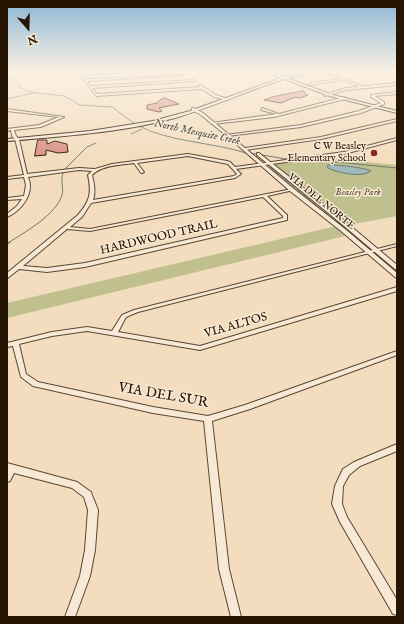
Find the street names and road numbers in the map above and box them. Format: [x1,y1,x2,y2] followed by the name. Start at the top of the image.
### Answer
[285,171,357,233] street label: VIA DEL NORTE
[99,217,219,259] street label: HARDWOOD TRAIL
[203,310,269,342] street label: VIA ALTOS
[117,380,209,412] street label: VIA DEL SUR

